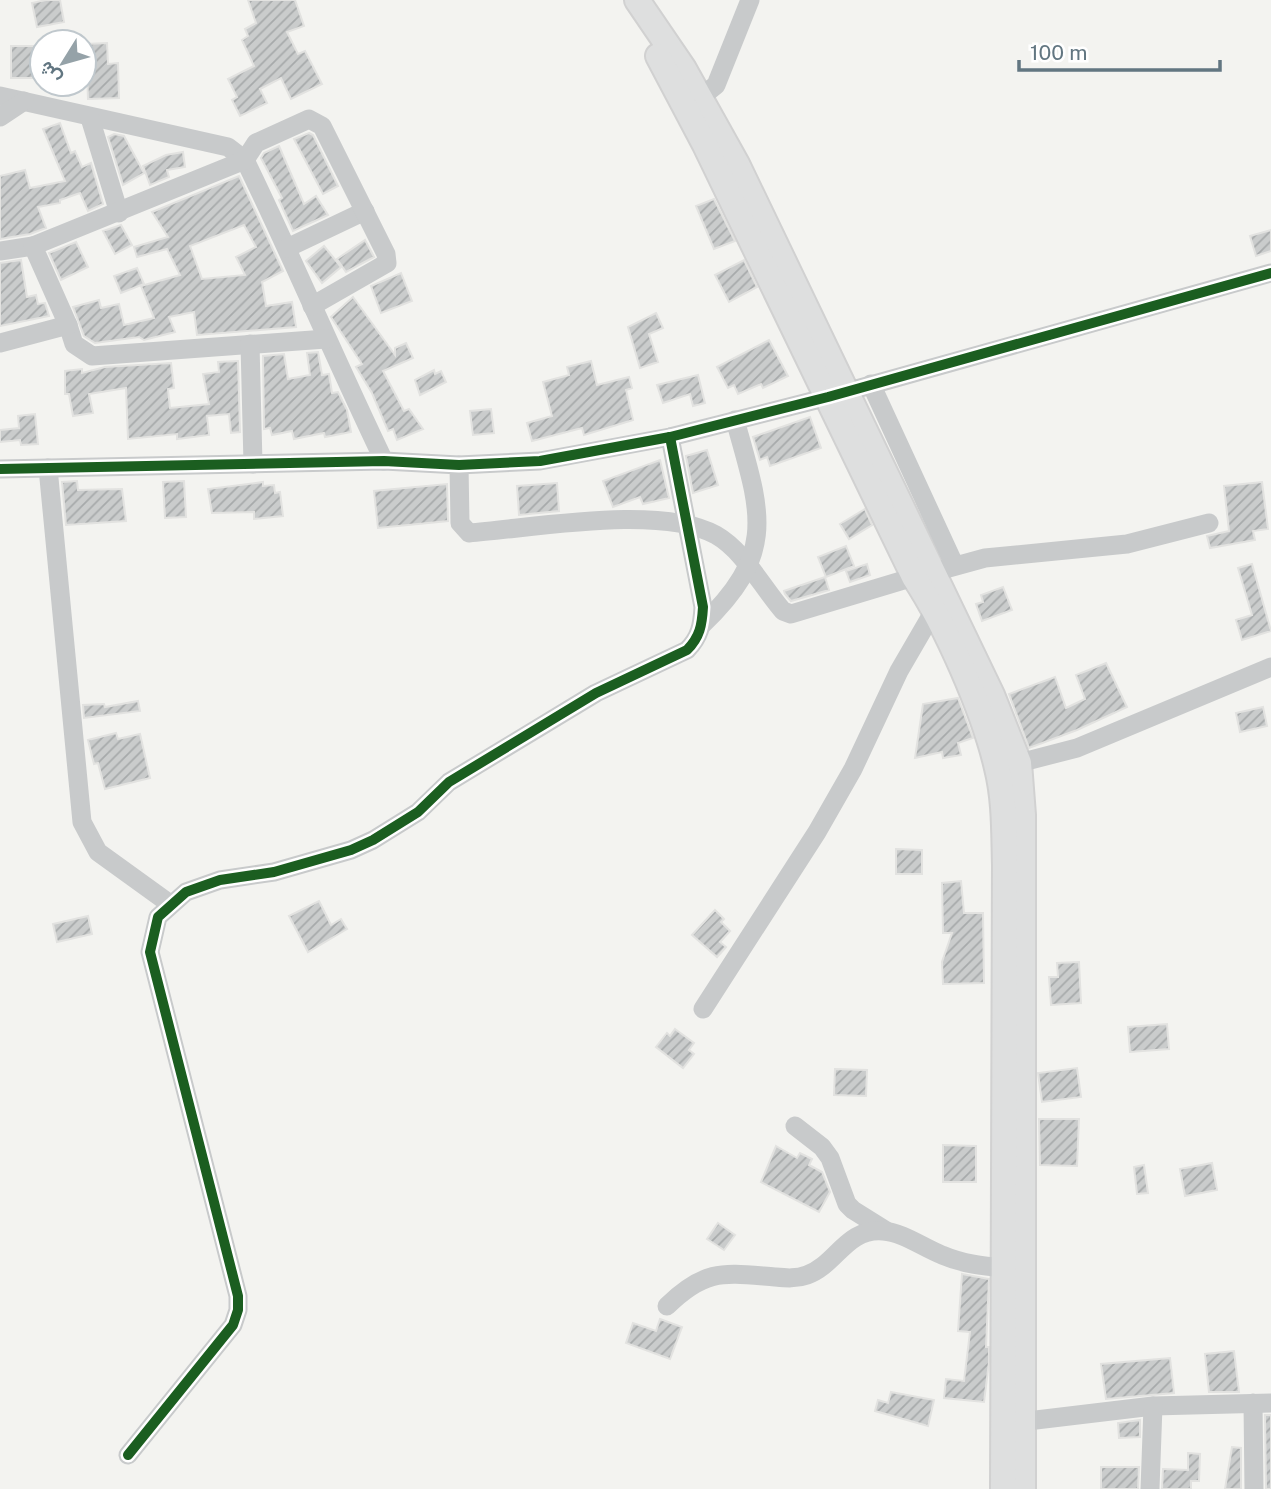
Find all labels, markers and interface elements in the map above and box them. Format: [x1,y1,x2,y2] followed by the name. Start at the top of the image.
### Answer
[28,28,98,98] north arrow
[1019,28,1220,72] scale bar
[1030,40,1087,65] text: 100 m
[34,57,66,89] text: ش

